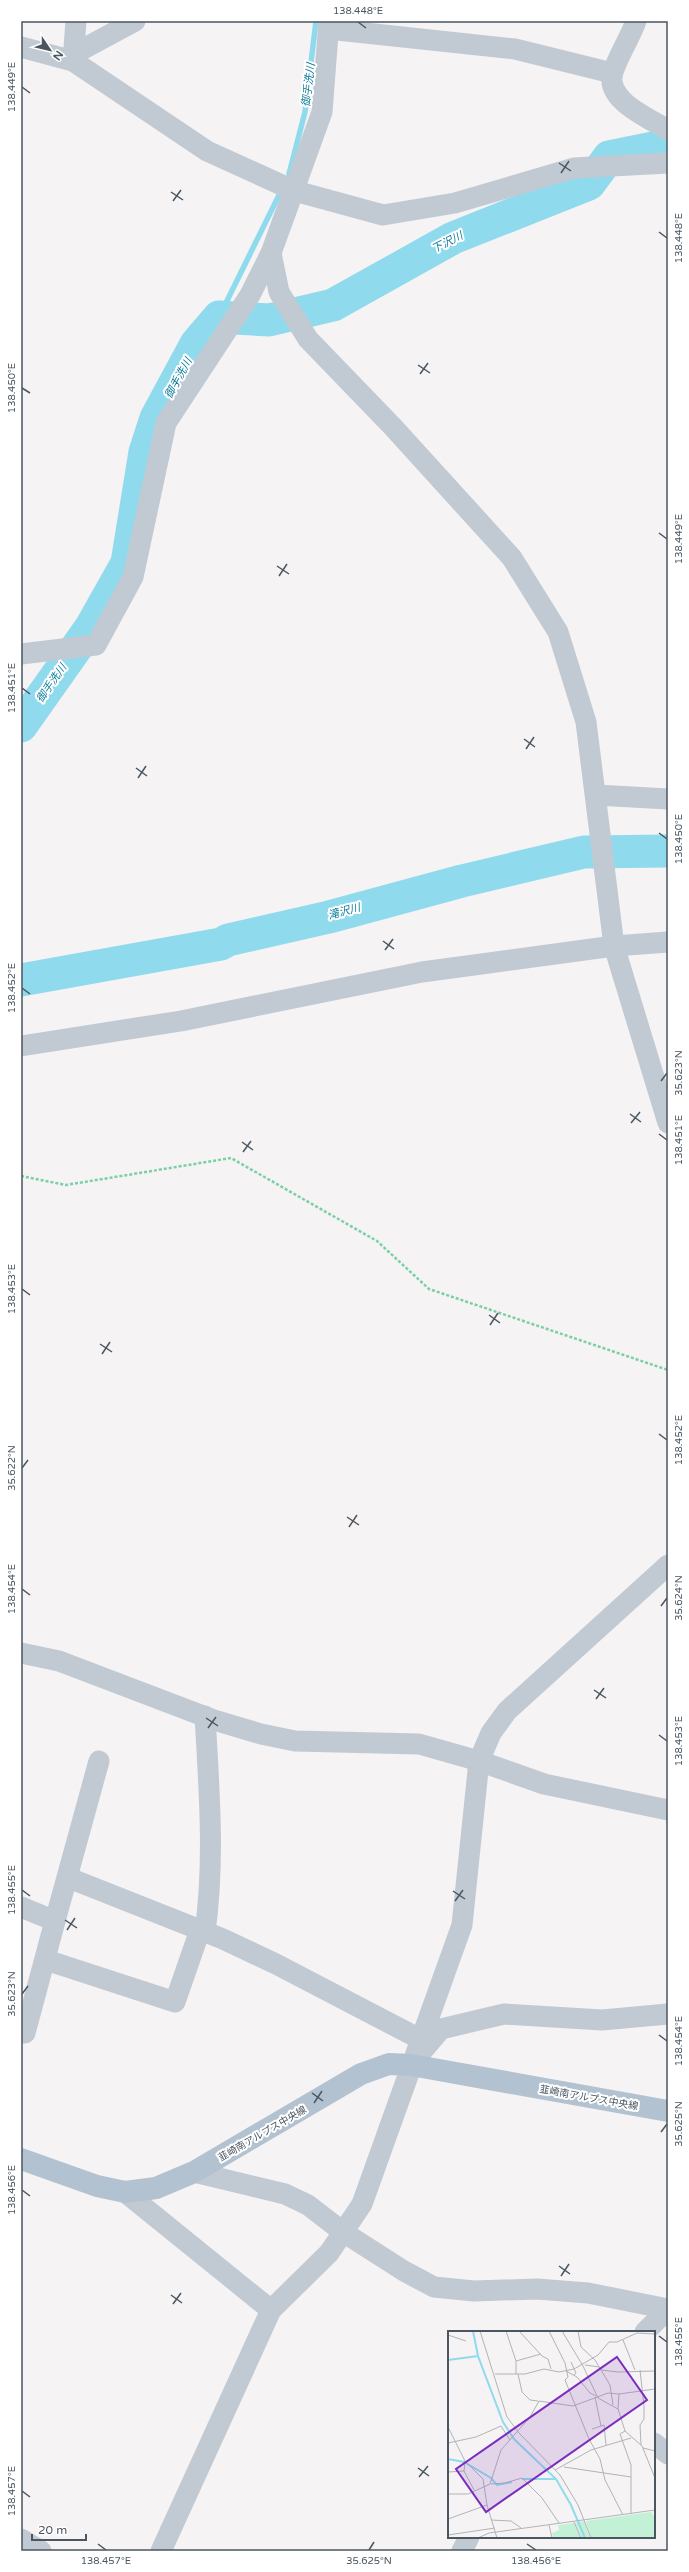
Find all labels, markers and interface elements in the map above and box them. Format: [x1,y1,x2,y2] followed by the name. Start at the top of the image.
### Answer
[333,5,383,17] text: 138.448°E
[30,30,70,70] north arrow
[50,48,66,63] text: N
[299,61,318,108] water label: 御手洗川
[6,62,18,112] text: 138.449°E
[673,213,685,263] text: 138.448°E
[430,229,466,256] water label: 下沢川
[162,355,195,401] water label: 御手洗川
[6,363,18,413] text: 138.450°E
[673,514,685,564] text: 138.449°E
[33,661,70,705] water label: 御手洗川
[6,663,18,713] text: 138.451°E
[673,814,685,864] text: 138.450°E
[327,901,363,922] water label: 滝沢川
[6,963,18,1013] text: 138.452°E
[673,1050,685,1096] text: 35.623°N
[673,1115,685,1165] text: 138.451°E
[6,1264,18,1314] text: 138.453°E
[673,1415,685,1465] text: 138.452°E
[6,1445,18,1491] text: 35.622°N
[6,1564,18,1614] text: 138.454°E
[673,1575,685,1621] text: 35.624°N
[673,1716,685,1766] text: 138.453°E
[6,1865,18,1915] text: 138.455°E
[6,1971,18,2017] text: 35.623°N
[673,2016,685,2066] text: 138.454°E
[539,2083,639,2113] street label: 韮崎南アルプス中央線
[673,2101,685,2147] text: 35.625°N
[216,2104,309,2164] street label: 韮崎南アルプス中央線
[6,2165,18,2215] text: 138.456°E
[673,2317,685,2367] text: 138.455°E
[448,2331,655,2538] inset map
[6,2466,18,2516] text: 138.457°E
[32,2516,86,2542] scale bar
[38,2523,67,2537] text: 20 m
[81,2555,131,2567] text: 138.457°E
[346,2555,392,2567] text: 35.625°N
[511,2555,561,2567] text: 138.456°E

